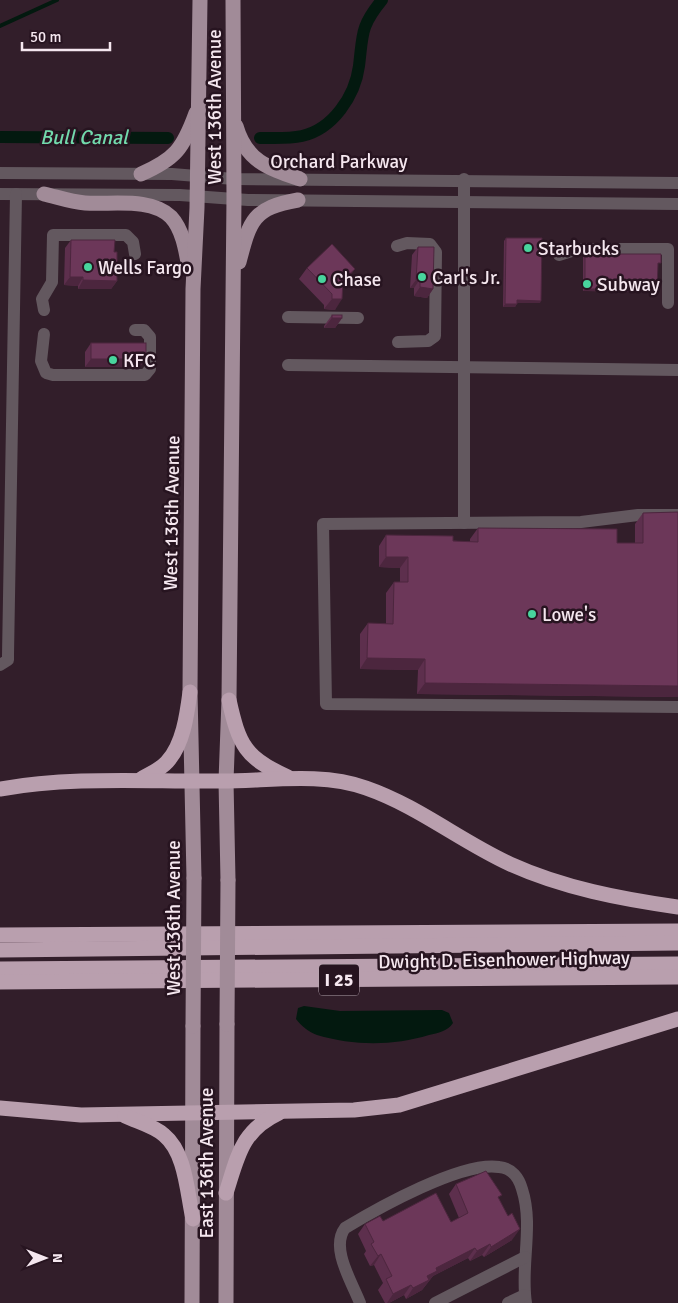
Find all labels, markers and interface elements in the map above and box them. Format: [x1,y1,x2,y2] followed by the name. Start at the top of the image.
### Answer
[22,20,110,52] scale bar
[30,28,61,46] text: 50 m
[203,29,227,185] street label: West 136th Avenue
[40,125,130,150] water label: Bull Canal
[270,150,408,174] street label: Orchard Parkway
[538,237,619,261] place label: Starbucks
[522,242,534,254] marker: Starbucks
[98,256,192,280] place label: Wells Fargo
[82,261,94,273] marker: Wells Fargo
[432,266,501,290] place label: Carl's Jr.
[332,268,381,292] place label: Chase
[416,271,428,283] marker: Carl's Jr.
[316,273,328,285] marker: Chase
[597,273,660,297] place label: Subway
[581,278,593,290] marker: Subway
[123,349,156,373] place label: KFC
[107,354,119,366] marker: KFC
[159,435,185,591] street label: West 136th Avenue
[542,603,596,627] place label: Lowe's
[526,608,538,620] marker: Lowe's
[162,840,186,996] street label: West 136th Avenue
[378,946,630,974] street label: Dwight D. Eisenhower Highway
[319,964,359,996] road number: I 25
[195,1088,219,1238] street label: East 136th Avenue
[20,1233,70,1283] north arrow
[49,1253,66,1263] text: N

